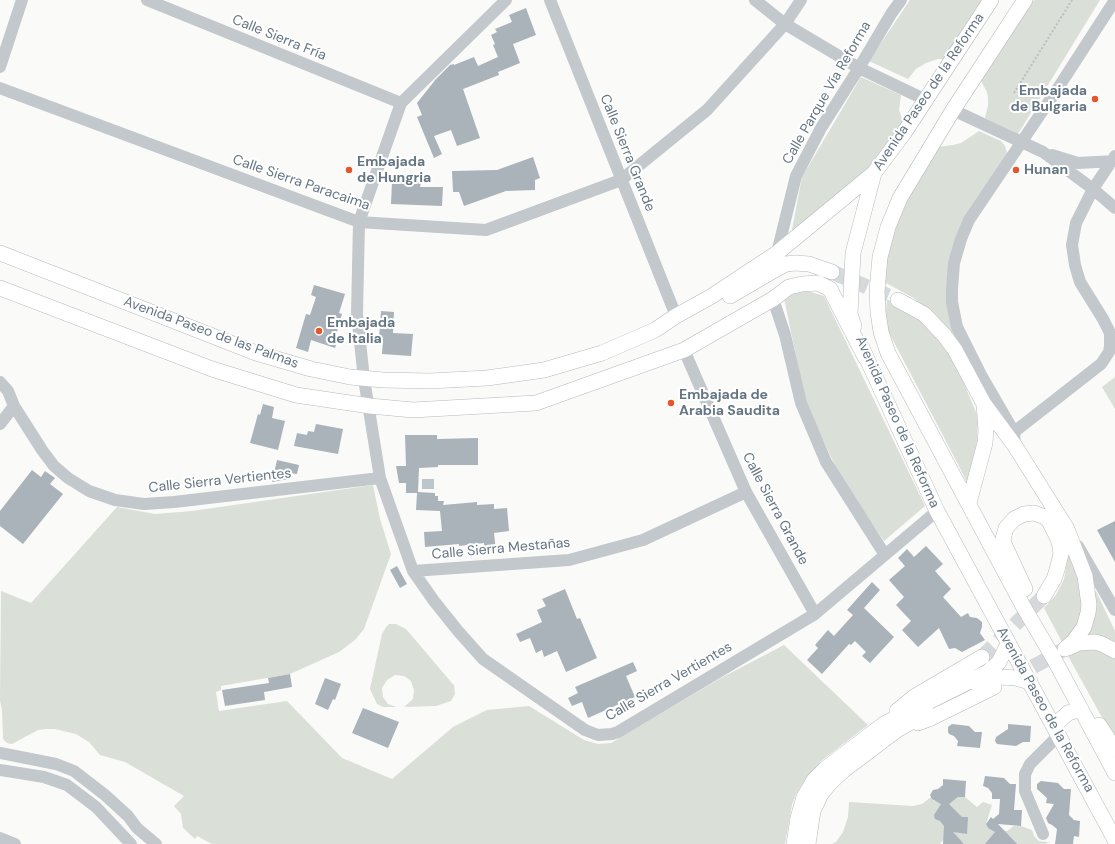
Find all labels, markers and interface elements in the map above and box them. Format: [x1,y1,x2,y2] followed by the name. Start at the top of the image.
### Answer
[870,10,988,174] street label: Avenida Paseo de la Reforma
[229,11,329,65] street label: Calle Sierra Fría
[779,19,875,167] street label: Calle Parque Vía Reforma
[1011,83,1087,116] place label: Embajada de Bulgaria
[596,92,658,214] street label: Calle Sierra Grande
[1090,94,1100,104] marker: Embajada de Bulgaria
[230,152,372,214] street label: Calle Sierra Paracaima
[357,154,431,186] place label: Embajada de Hungria
[1024,162,1068,178] place label: Hunan
[344,165,354,175] marker: Embajada de Hungria
[1011,165,1021,175] marker: Hunan
[121,293,301,373] street label: Avenida Paseo de las Palmas
[327,315,395,348] place label: Embajada de Italia
[314,326,324,336] marker: Embajada de Italia
[851,333,943,511] street label: Avenida Paseo de la Reforma
[679,387,780,420] place label: Embajada de Arabia Saudita
[666,398,676,408] marker: Embajada de Arabia Saudita
[738,450,812,568] street label: Calle Sierra Grande
[148,465,292,497] street label: Calle Sierra Vertientes
[431,535,571,563] street label: Calle Sierra Mestañas
[992,624,1098,796] street label: Avenida Paseo de la Reforma
[603,639,735,725] street label: Calle Sierra Vertientes

